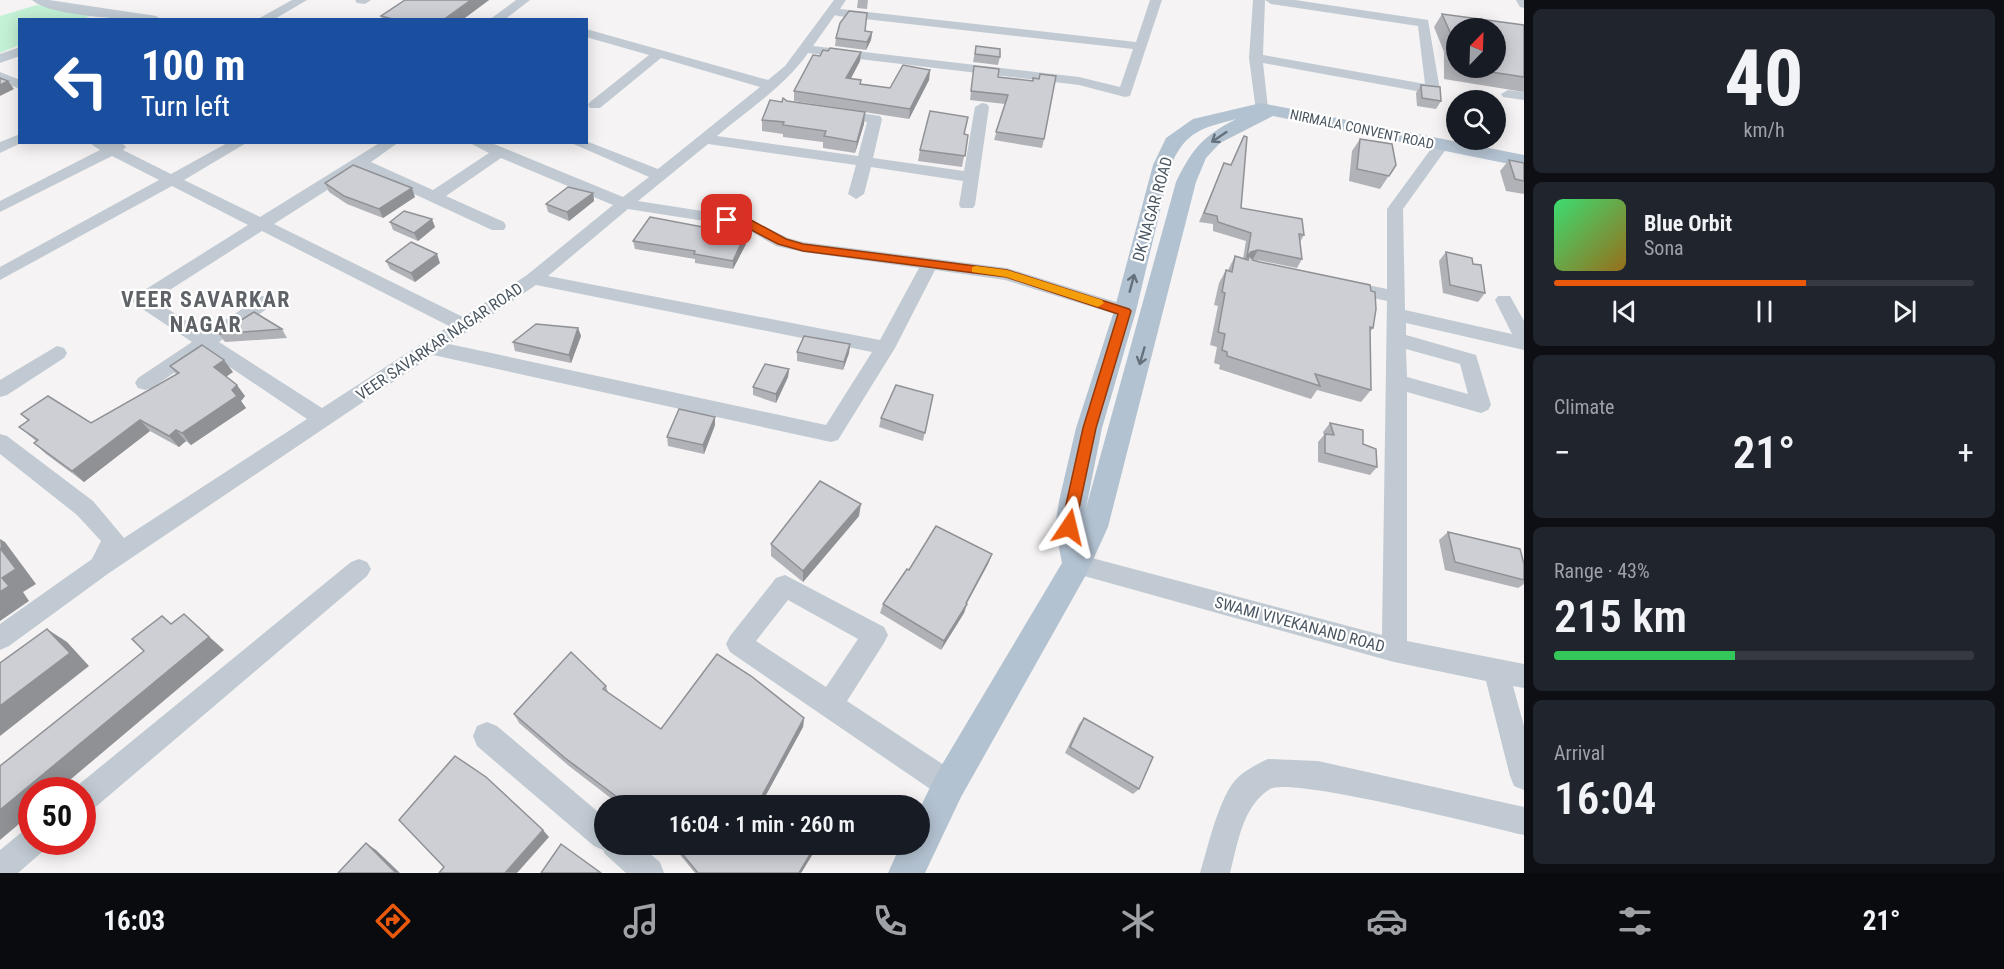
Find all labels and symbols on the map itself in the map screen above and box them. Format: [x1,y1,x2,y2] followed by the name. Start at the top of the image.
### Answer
[1446,18,1506,78] north arrow
[1289,106,1435,152] street label: NIRMALA CONVENT ROAD
[1212,131,1228,143] one-way arrow
[1128,155,1176,264] street label: DK NAGAR ROAD
[701,194,752,245] pin
[1127,274,1138,293] one-way arrow
[353,279,526,404] street label: VEER SAVARKAR NAGAR ROAD
[121,287,291,337] district label: VEER SAVARKAR NAGAR
[1136,346,1147,365] one-way arrow
[1037,495,1101,559] position arrow
[1213,593,1387,656] street label: SWAMI VIVEKANAND ROAD
[18,777,96,855] speed limit sign: 50

